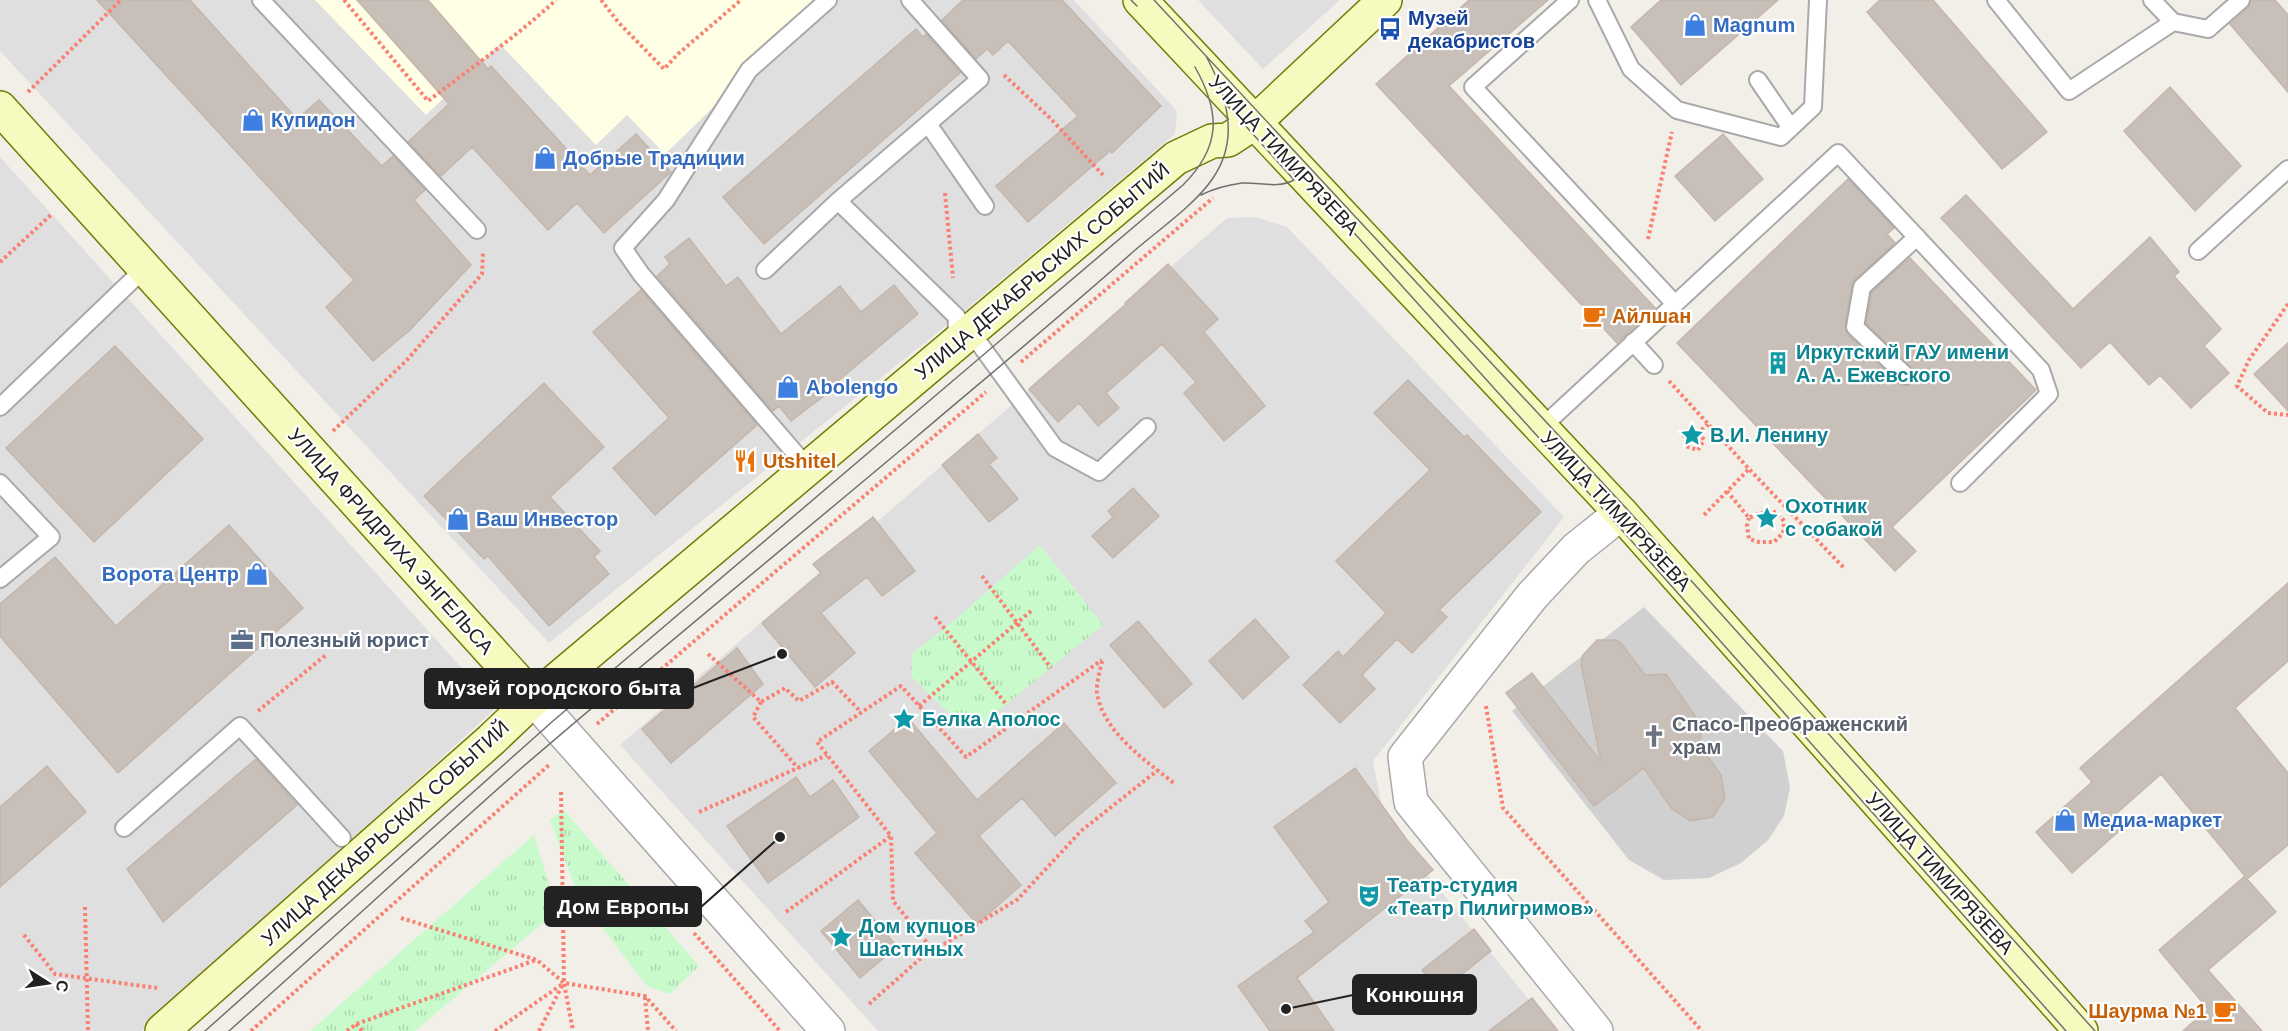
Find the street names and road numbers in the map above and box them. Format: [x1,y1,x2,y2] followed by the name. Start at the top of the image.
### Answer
[1204,71,1364,240] street label: УЛИЦА ТИМИРЯЗЕВА
[910,157,1174,384] street label: УЛИЦА ДЕКАБРЬСКИХ СОБЫТИЙ
[284,424,499,659] street label: УЛИЦА ФРИДРИХА ЭНГЕЛЬСА
[1536,427,1696,596] street label: УЛИЦА ТИМИРЯЗЕВА
[256,715,513,950] street label: УЛИЦА ДЕКАБРЬСКИХ СОБЫТИЙ
[1862,788,2019,959] street label: УЛИЦА ТИМИРЯЗЕВА

